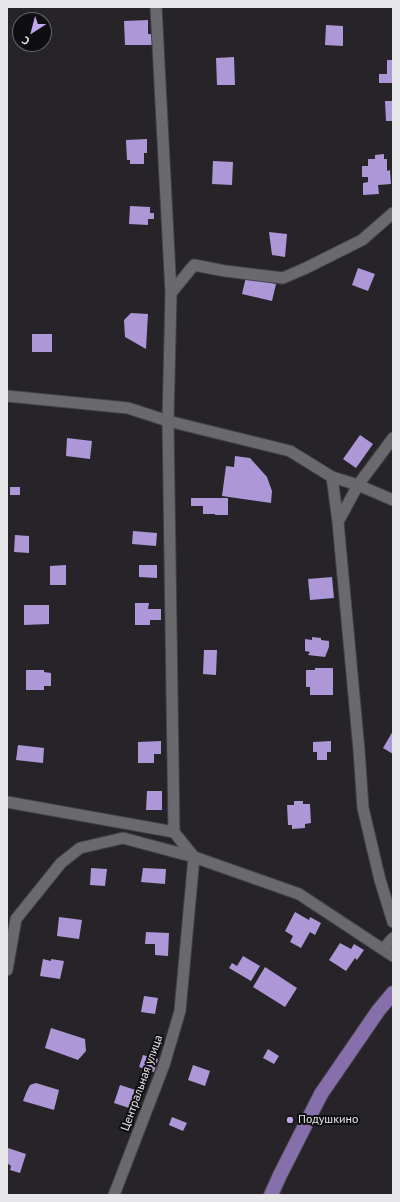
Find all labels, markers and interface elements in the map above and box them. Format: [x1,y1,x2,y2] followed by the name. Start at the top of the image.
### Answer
[12,12,52,52] north arrow
[19,33,32,48] text: С
[118,1033,166,1133] street label: Центральная улица
[298,1113,358,1127] place label: Подушкино
[285,1115,295,1125] marker: Подушкино

